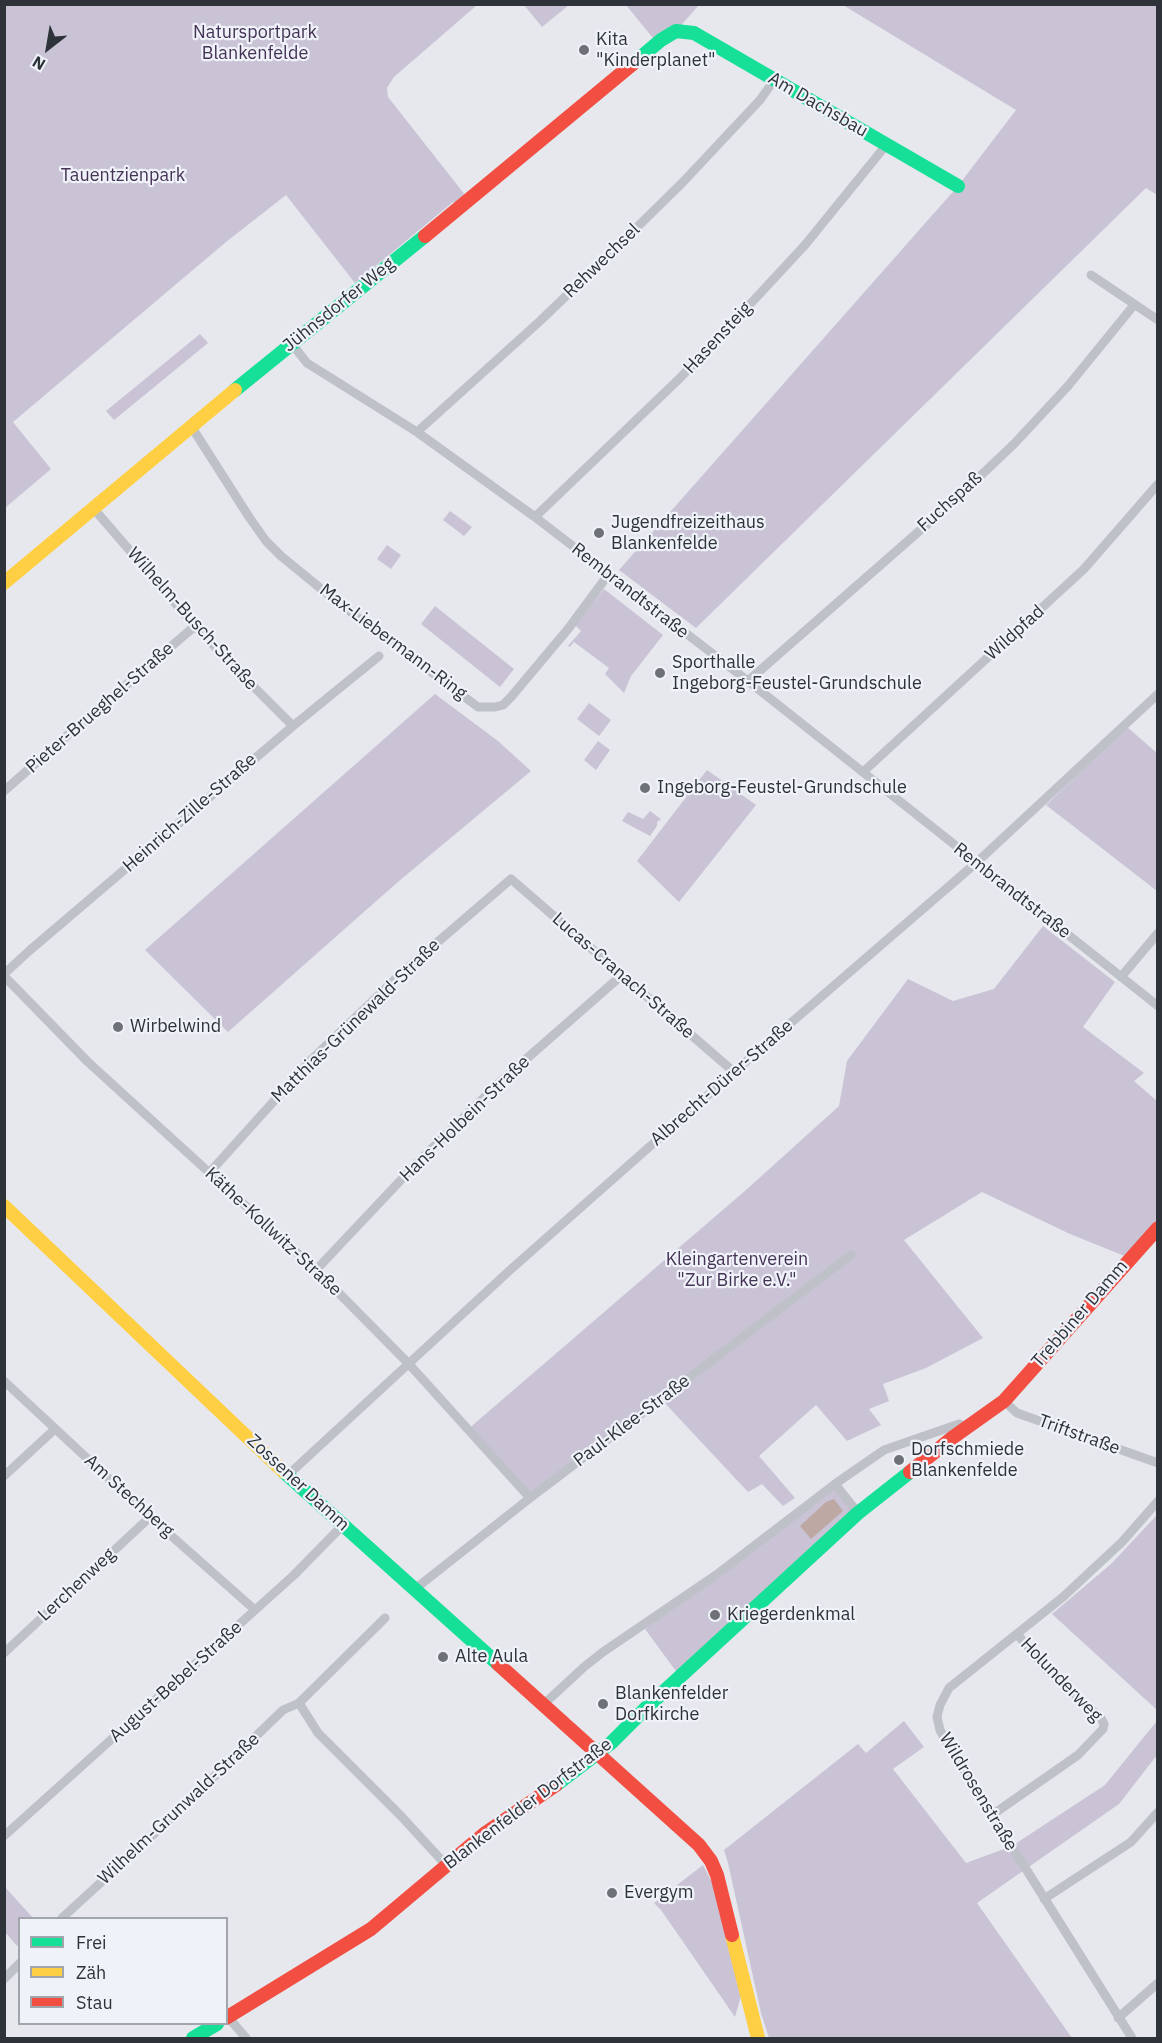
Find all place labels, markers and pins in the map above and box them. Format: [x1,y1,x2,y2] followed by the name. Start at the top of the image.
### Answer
[596,29,716,72] place label: Kita "Kinderplanet"
[577,43,591,57] marker: Kita "Kinderplanet"
[611,512,765,554] place label: Jugendfreizeithaus Blankenfelde
[592,526,606,540] marker: Jugendfreizeithaus Blankenfelde
[672,652,922,694] place label: Sporthalle Ingeborg-Feustel-Grundschule
[653,666,667,680] marker: Sporthalle Ingeborg-Feustel-Grundschule
[657,777,907,799] place label: Ingeborg-Feustel-Grundschule
[638,781,652,795] marker: Ingeborg-Feustel-Grundschule
[130,1016,221,1038] place label: Wirbelwind
[111,1020,125,1034] marker: Wirbelwind
[911,1439,1024,1482] place label: Dorfschmiede Blankenfelde
[892,1453,906,1467] marker: Dorfschmiede Blankenfelde
[727,1604,855,1626] place label: Kriegerdenkmal
[708,1608,722,1622] marker: Kriegerdenkmal
[455,1646,528,1668] place label: Alte Aula
[436,1650,450,1664] marker: Alte Aula
[615,1683,728,1726] place label: Blankenfelder Dorfkirche
[596,1697,610,1711] marker: Blankenfelder Dorfkirche
[624,1882,694,1904] place label: Evergym
[605,1886,619,1900] marker: Evergym

